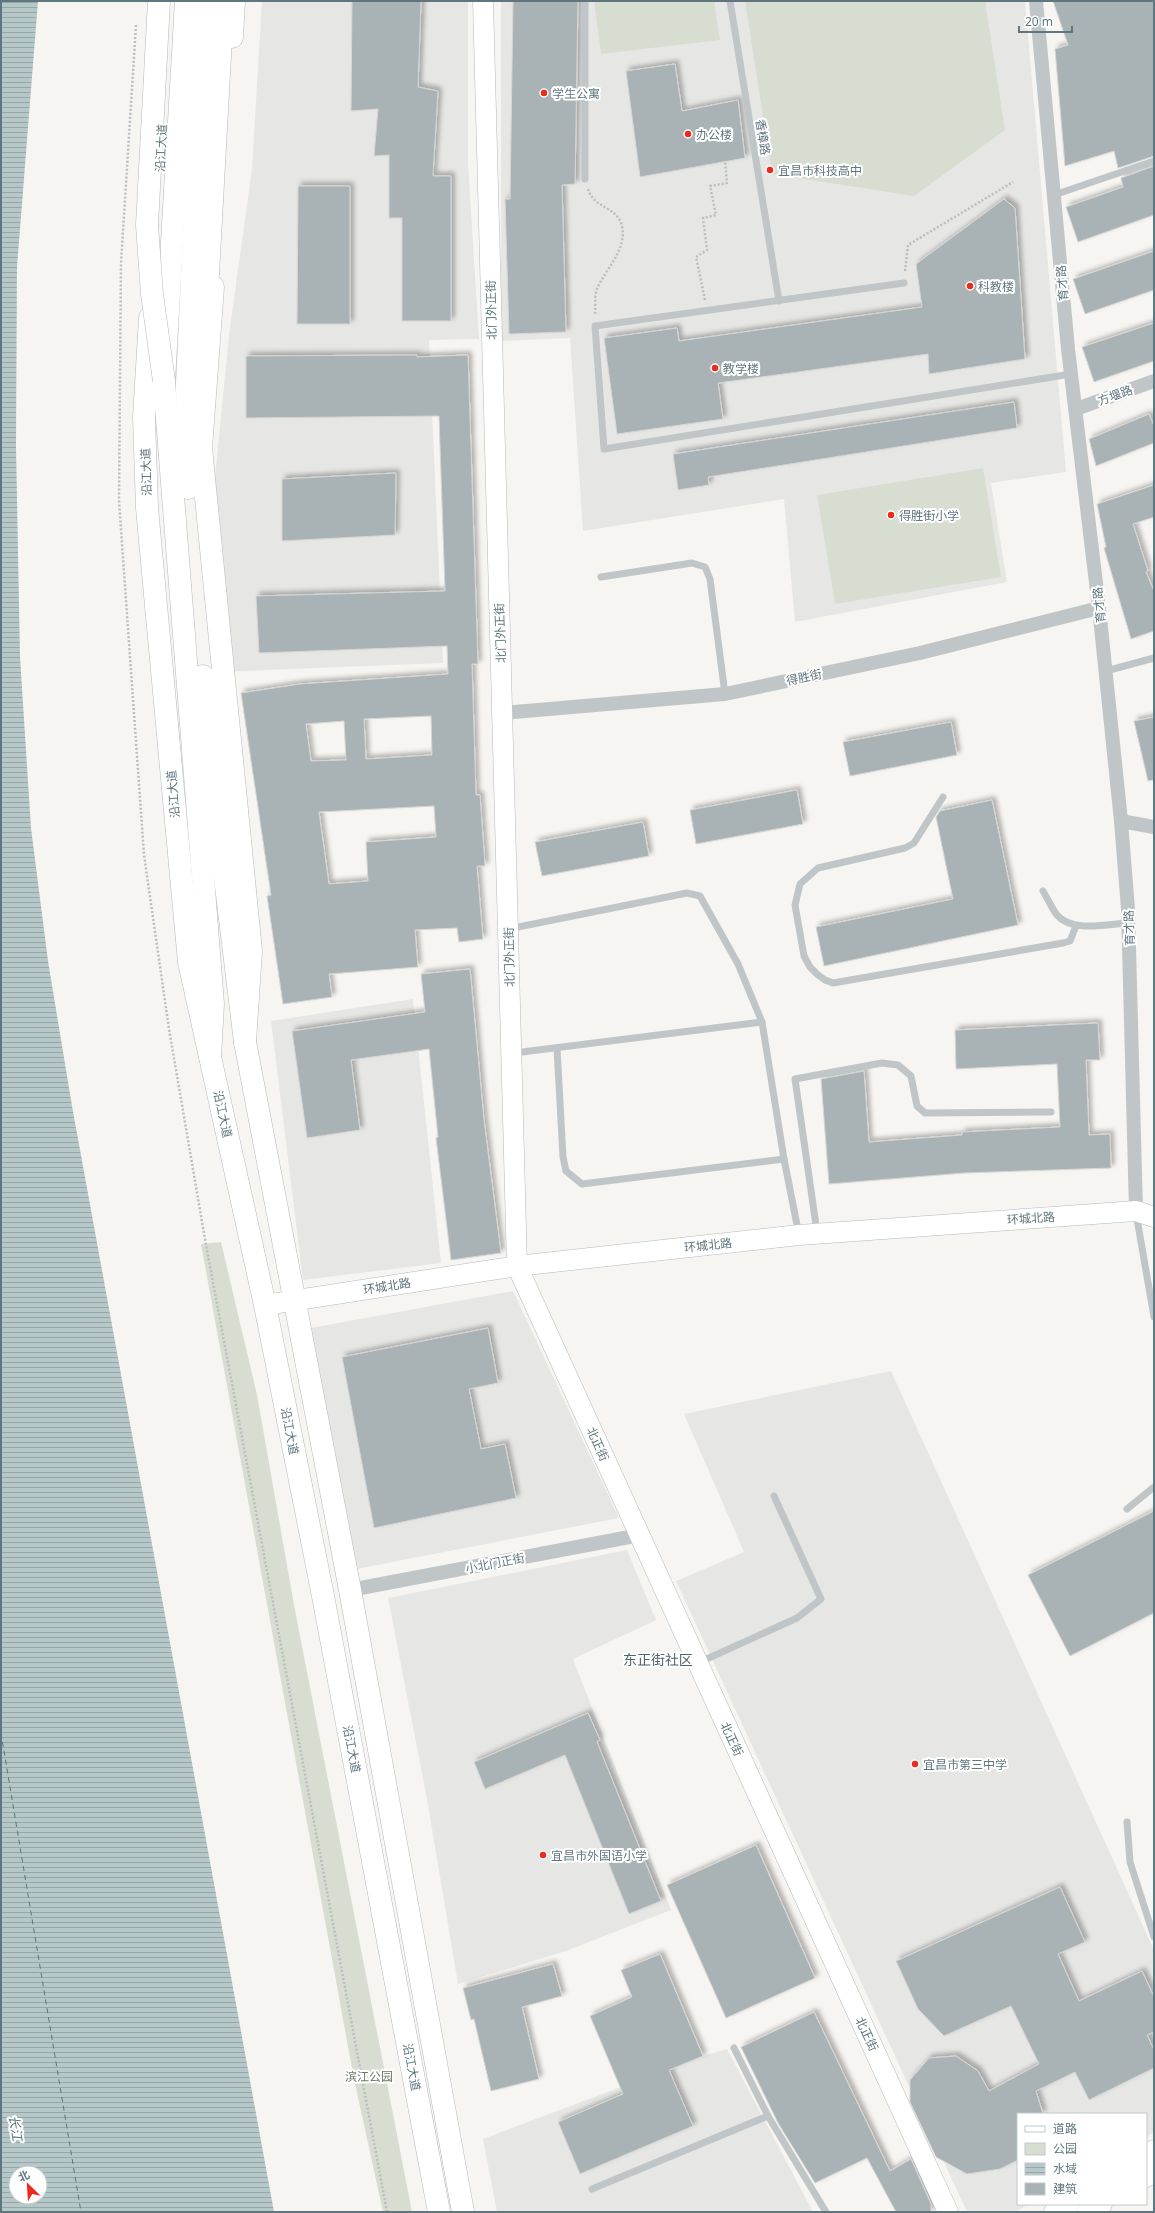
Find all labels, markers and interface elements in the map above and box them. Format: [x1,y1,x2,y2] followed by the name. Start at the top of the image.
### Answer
[1019,8,1072,34] scale bar
[1025,13,1053,30] text: 20 m
[552,85,600,102] place label: 学生公寓
[539,88,549,98] marker: 学生公寓
[752,118,774,156] street label: 香樟路
[151,124,171,172] street label: 沿江大道
[696,126,732,143] place label: 办公楼
[683,129,693,139] marker: 办公楼
[778,162,862,179] place label: 宜昌市科技高中
[765,165,775,175] marker: 宜昌市科技高中
[1052,264,1072,302] street label: 育才路
[978,278,1014,295] place label: 科教楼
[482,280,500,340] street label: 北门外正街
[965,281,975,291] marker: 科教楼
[723,360,759,377] place label: 教学楼
[710,363,720,373] marker: 教学楼
[1095,381,1135,409] street label: 方堰路
[137,448,155,496] street label: 沿江大道
[899,507,959,524] place label: 得胜街小学
[886,510,896,520] marker: 得胜街小学
[1089,586,1109,624] street label: 育才路
[490,603,510,663] street label: 北门外正街
[785,665,823,689] street label: 得胜街
[162,769,184,819] street label: 沿江大道
[1120,910,1138,946] street label: 育才路
[500,927,518,987] street label: 北门外正街
[210,1089,236,1139] street label: 沿江大道
[1006,1208,1056,1228] street label: 环城北路
[683,1234,733,1256] street label: 环城北路
[362,1274,412,1298] street label: 环城北路
[277,1406,303,1456] street label: 沿江大道
[583,1424,613,1464] street label: 北正街
[464,1549,526,1577] street label: 小北门正街
[623,1650,693,1669] district label: 东正街社区
[717,1719,747,1759] street label: 北正街
[339,1724,365,1774] street label: 沿江大道
[923,1756,1007,1773] place label: 宜昌市第三中学
[910,1759,920,1769] marker: 宜昌市第三中学
[551,1847,647,1864] place label: 宜昌市外国语小学
[538,1850,548,1860] marker: 宜昌市外国语小学
[852,2014,882,2054] street label: 北正街
[399,2042,425,2092] street label: 沿江大道
[345,2068,393,2085] park label: 滨江公园
[1017,2113,1147,2205] legend
[5,2114,27,2144] water label: 长江
[1053,2120,1077,2137] text: 道路
[1053,2140,1077,2157] text: 公园
[1053,2160,1077,2177] text: 水域
[8,2165,48,2205] north arrow
[15,2166,32,2185] text: 北
[1053,2180,1077,2197] text: 建筑

